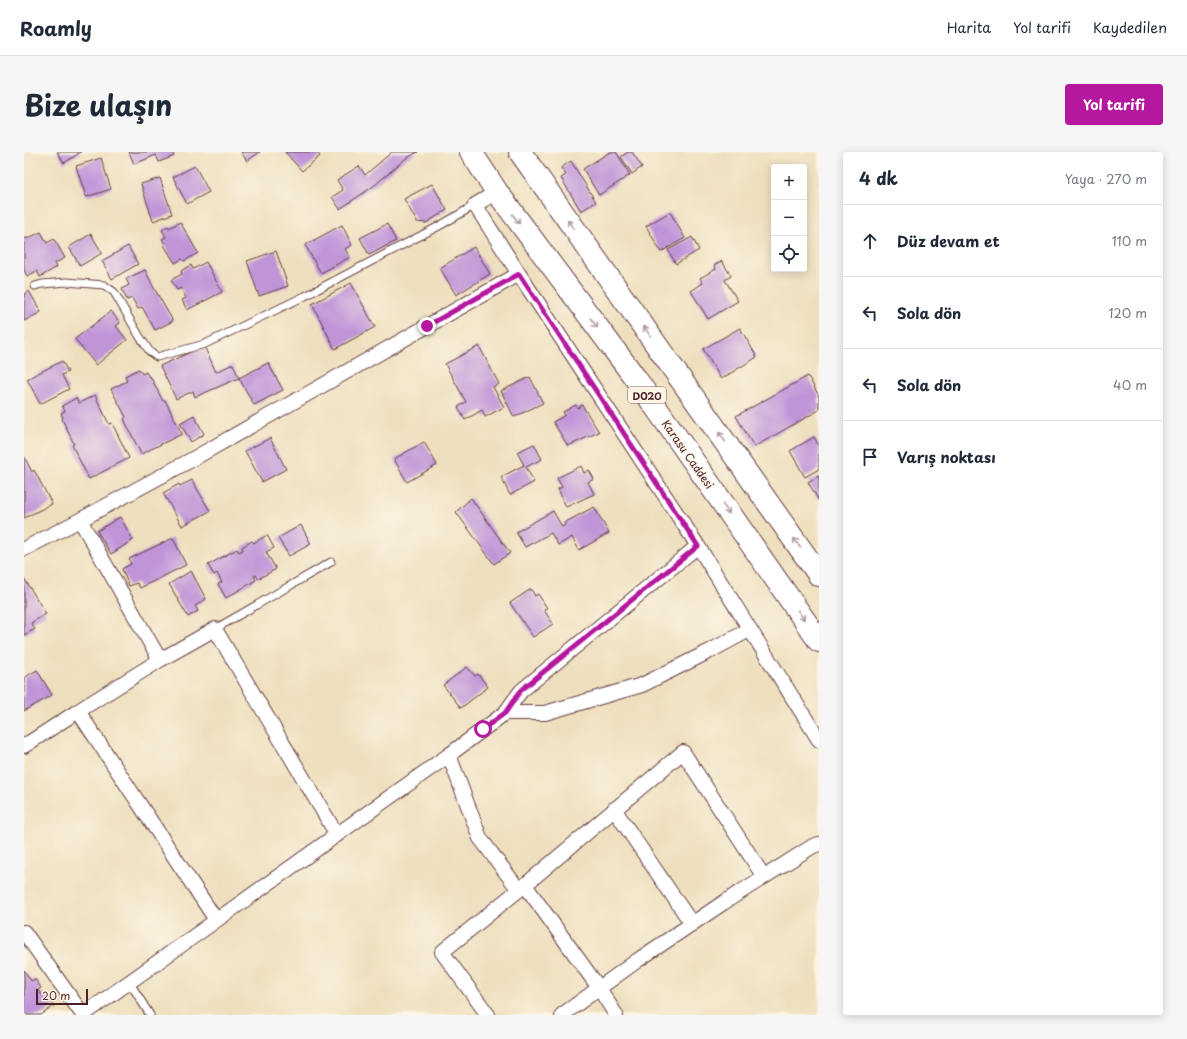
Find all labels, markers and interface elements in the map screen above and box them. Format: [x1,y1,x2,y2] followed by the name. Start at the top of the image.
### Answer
[20,14,92,42] text: Roamly
[947,17,991,38] text: Harita
[1013,17,1071,38] text: Yol tarifi
[1093,17,1167,38] text: Kaydedilen
[24,83,172,126] text: Bize ulaşın
[1065,84,1163,125] button: Yol tarifi
[771,164,807,272] map controls
[771,164,807,200] button: +
[859,165,898,191] text: 4 dk
[1065,169,1147,188] text: Yaya · 270 m
[771,200,807,236] button: −
[512,213,520,224] one-way arrow
[567,219,575,230] one-way arrow
[897,229,1000,252] text: Düz devam et
[859,230,881,252] icon: ahead
[1112,231,1147,250] text: 110 m
[771,236,807,272] button: locate
[897,301,961,324] text: Sola dön
[859,302,881,324] icon: left
[1108,303,1147,322] text: 120 m
[418,317,436,335] route end
[590,318,598,329] one-way arrow
[642,325,651,336] one-way arrow
[897,373,961,396] text: Sola dön
[859,374,881,396] icon: left
[1113,375,1147,394] text: 40 m
[628,387,666,403] road number: D020
[658,416,718,492] street label: Karasu Caddesi
[718,431,726,442] one-way arrow
[897,445,996,468] text: Varış noktası
[859,446,881,468] icon: arrive
[722,503,730,514] one-way arrow
[793,538,801,549] one-way arrow
[797,609,805,620] one-way arrow
[474,720,492,738] route start
[36,987,88,1006] scale bar
[42,987,70,1004] text: 20 m

